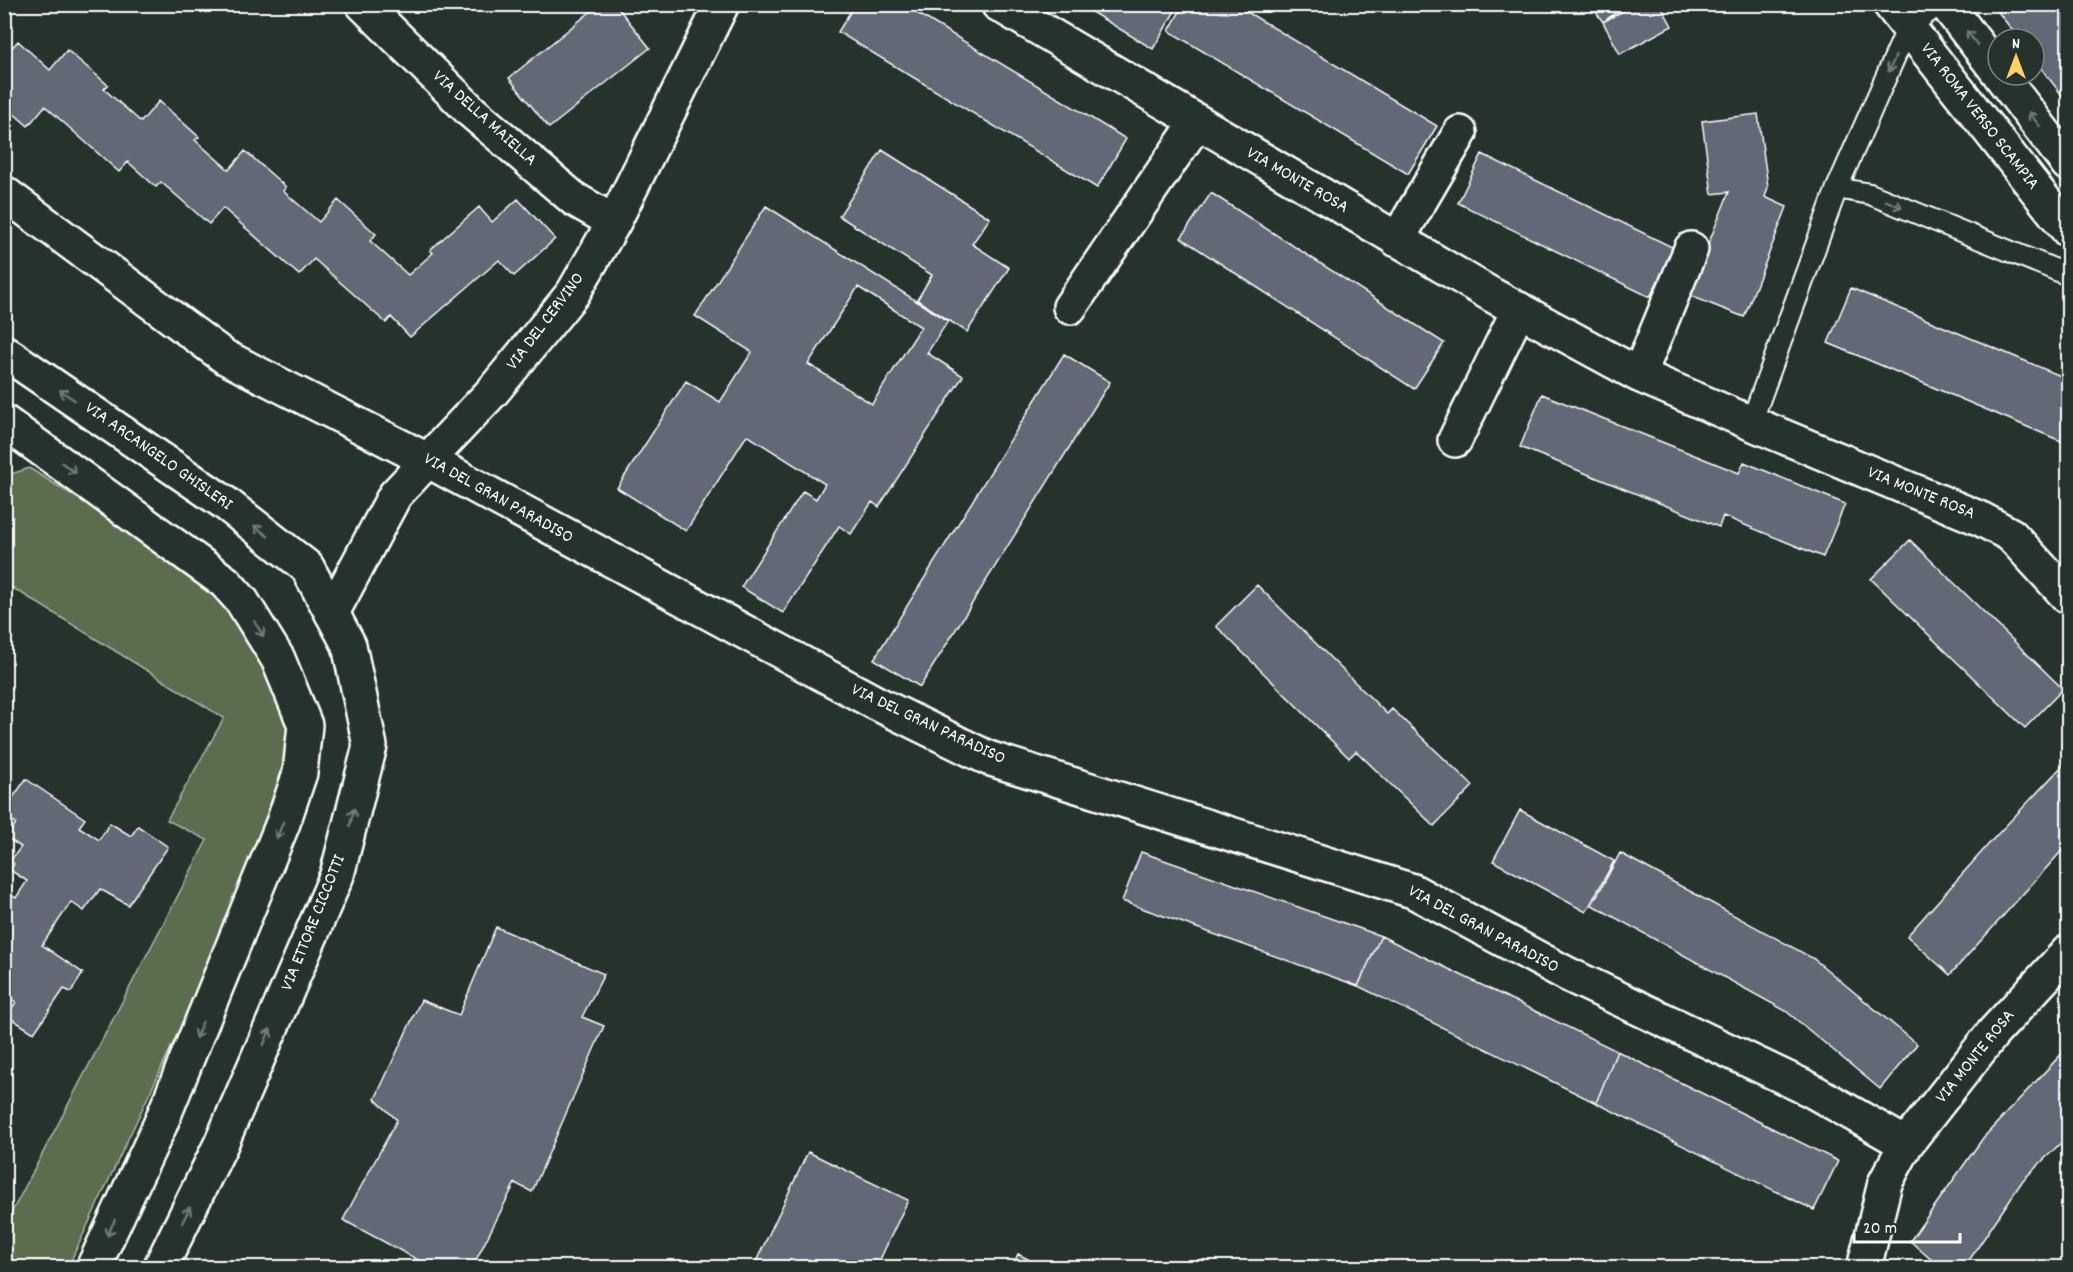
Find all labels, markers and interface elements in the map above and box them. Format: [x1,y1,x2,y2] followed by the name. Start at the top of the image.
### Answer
[1986,27,2046,87] north arrow
[1966,31,1978,47] one-way arrow
[2012,33,2020,56] text: N
[1914,38,2045,196] street label: VIA ROMA VERSO SCAMPIA
[1885,55,1897,73] one-way arrow
[426,65,542,173] street label: VIA DELLA MAIELLA
[2028,112,2041,128] one-way arrow
[1241,142,1353,220] street label: VIA MONTE ROSA
[1884,199,1902,210] one-way arrow
[501,268,591,376] street label: VIA DEL CERVINO
[60,389,76,401] one-way arrow
[79,397,237,518] street label: VIA ARCANGELO GHISLERI
[419,447,577,551] street label: VIA DEL GRAN PARADISO
[1863,461,1979,527] street label: VIA MONTE ROSA
[60,462,76,475] one-way arrow
[253,525,269,538] one-way arrow
[254,620,266,637] one-way arrow
[847,678,1009,772] street label: VIA DEL GRAN PARADISO
[347,808,358,827] one-way arrow
[274,821,285,839] one-way arrow
[275,851,353,995] street label: VIA ETTORE CICCOTTI
[1403,880,1563,980] street label: VIA DEL GRAN PARADISO
[1930,1005,2022,1109] street label: VIA MONTE ROSA
[193,1021,204,1039] one-way arrow
[262,1029,273,1047] one-way arrow
[181,1206,192,1224] one-way arrow
[1854,1206,1960,1244] scale bar
[1863,1217,1897,1242] text: 20 m
[105,1218,117,1236] one-way arrow

